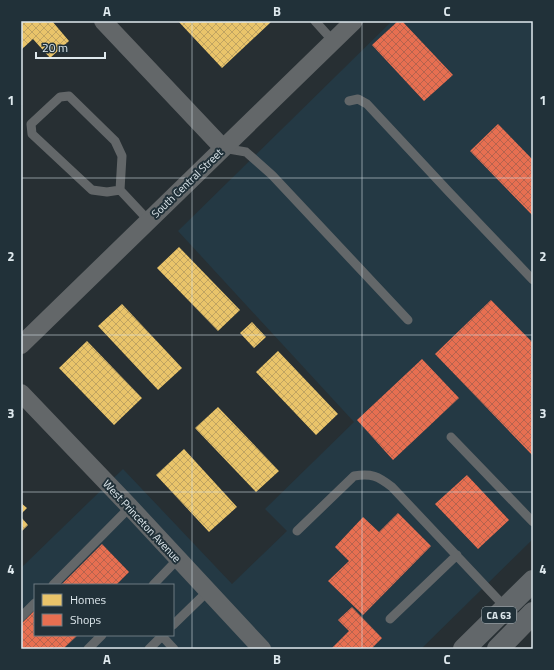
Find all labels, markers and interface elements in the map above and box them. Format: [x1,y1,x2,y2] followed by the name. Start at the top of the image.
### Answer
[103,1,111,21] text: A
[273,1,281,21] text: B
[443,1,451,21] text: C
[36,34,105,60] scale bar
[42,38,68,57] text: 20 m
[7,90,15,110] text: 1
[539,90,547,110] text: 1
[148,145,226,221] street label: South Central Street
[7,246,15,266] text: 2
[539,246,547,266] text: 2
[7,403,15,423] text: 3
[539,403,547,423] text: 3
[99,476,185,566] street label: West Princeton Avenue
[7,559,15,579] text: 4
[539,559,547,579] text: 4
[34,584,174,636] legend
[70,590,106,609] text: Homes
[482,607,516,623] road number: CA 63
[70,610,102,629] text: Shops
[103,649,111,669] text: A
[273,649,281,669] text: B
[443,649,451,669] text: C

